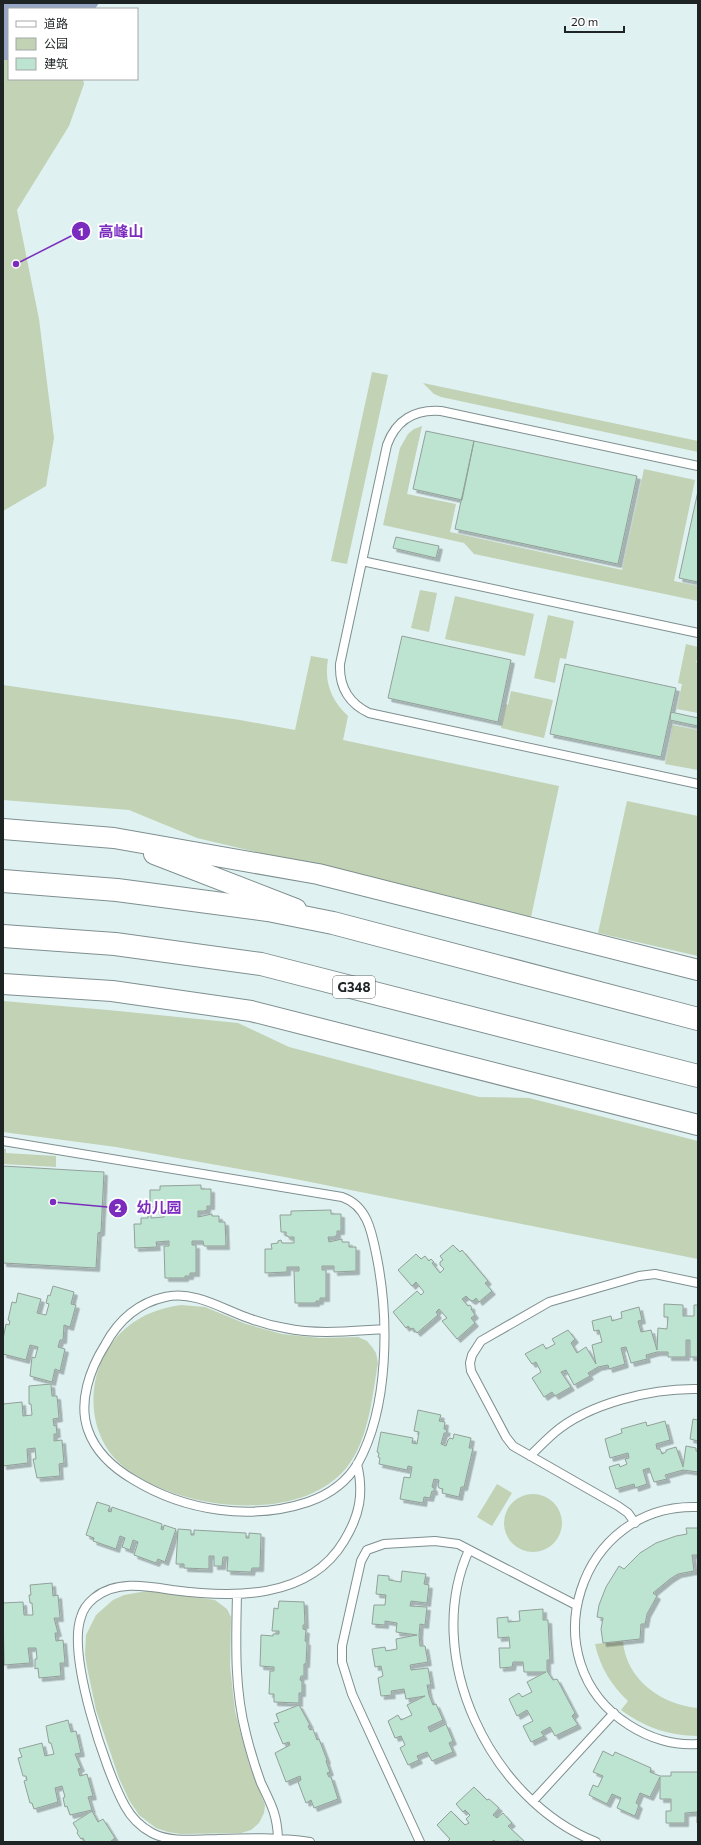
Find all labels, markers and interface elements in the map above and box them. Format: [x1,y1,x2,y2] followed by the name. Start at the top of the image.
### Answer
[8,8,138,80] legend
[565,8,624,34] scale bar
[571,14,598,28] text: 20 m
[44,16,68,30] text: 道路
[44,36,68,50] text: 公园
[44,56,68,70] text: 建筑
[71,218,152,245] callout: 高峰山
[98,222,144,240] text: 高峰山
[78,224,84,238] text: 1
[333,976,375,998] road number: G348
[108,1194,189,1221] callout: 幼儿园
[136,1198,182,1216] text: 幼儿园
[115,1200,122,1214] text: 2

